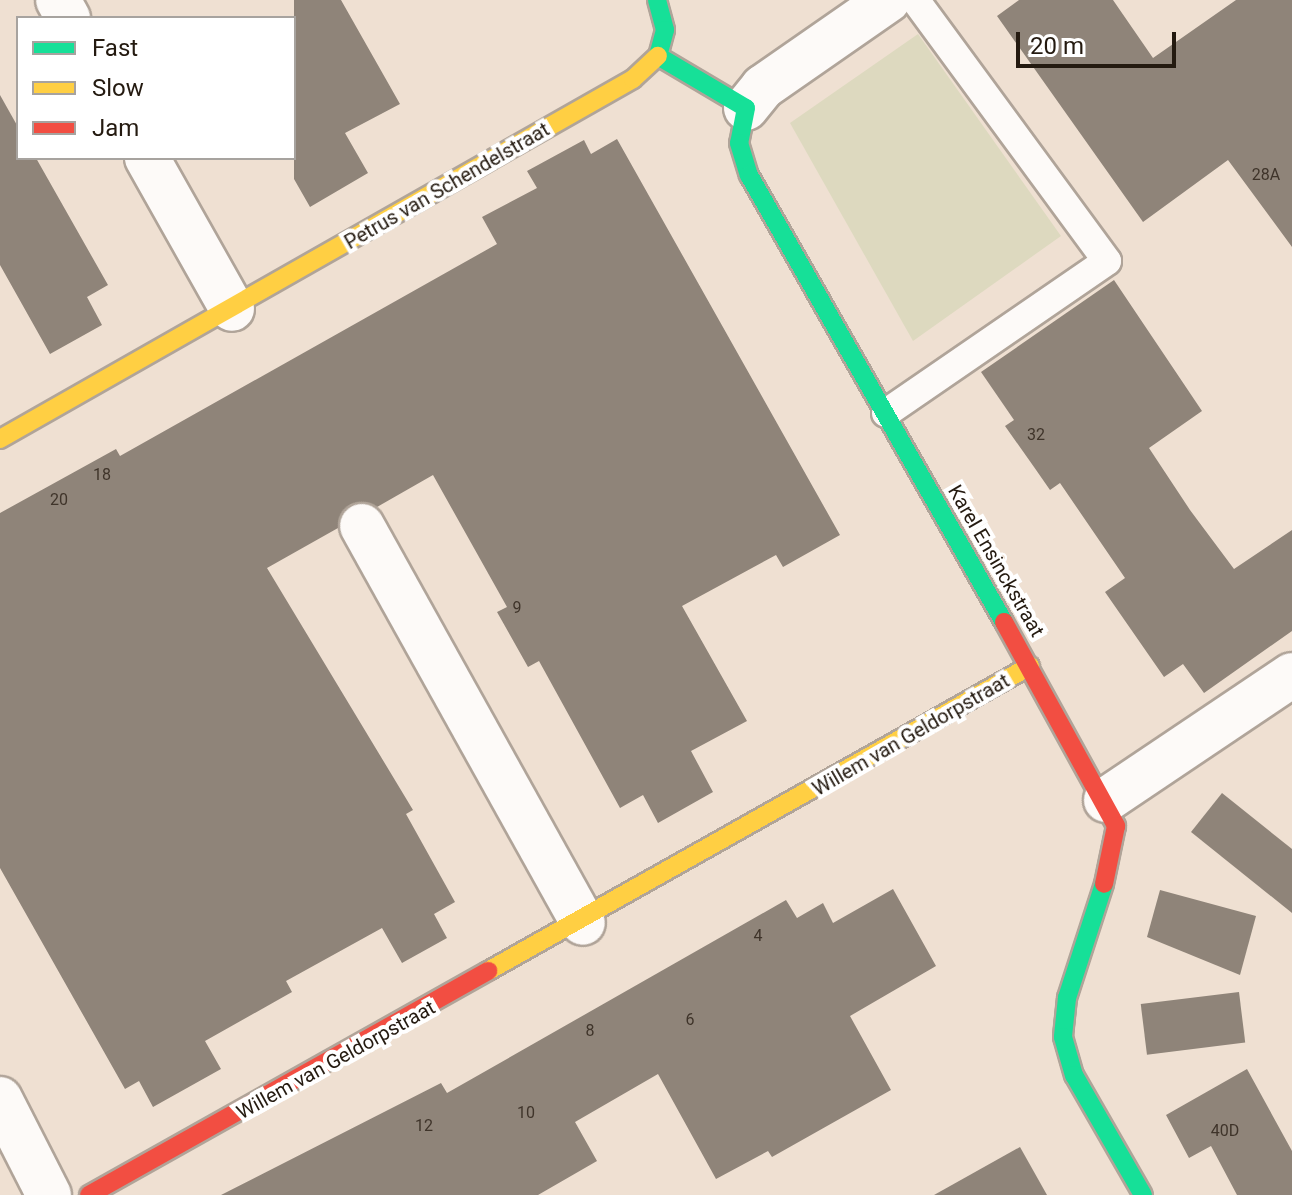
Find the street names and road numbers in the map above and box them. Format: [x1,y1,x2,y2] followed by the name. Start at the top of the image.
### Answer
[340,117,554,255] street label: Petrus van Schendelstraat
[943,481,1049,641] street label: Karel Ensinckstraat
[808,669,1014,801] street label: Willem van Geldorpstraat
[233,995,439,1125] street label: Willem van Geldorpstraat

